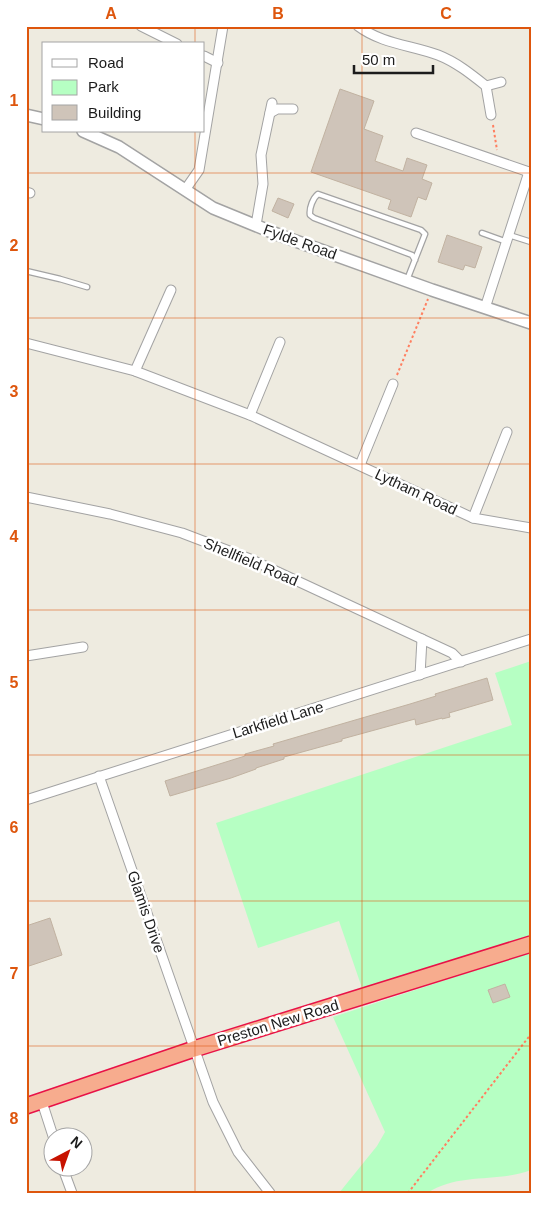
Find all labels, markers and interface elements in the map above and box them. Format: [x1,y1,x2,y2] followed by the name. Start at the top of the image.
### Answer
[105,5,117,22] text: A
[272,5,284,22] text: B
[440,5,452,22] text: C
[42,42,205,132] legend
[354,42,433,74] scale bar
[362,51,395,68] text: 50 m
[88,54,124,71] text: Road
[88,78,119,95] text: Park
[10,92,19,109] text: 1
[88,104,141,121] text: Building
[261,220,339,263] street label: Fylde Road
[10,237,19,254] text: 2
[10,383,19,400] text: 3
[372,465,460,518] street label: Lytham Road
[10,528,19,545] text: 4
[201,534,301,589] street label: Shellfield Road
[10,674,19,691] text: 5
[230,698,325,741] street label: Larkfield Lane
[10,819,19,836] text: 6
[124,868,168,955] street label: Glamis Drive
[10,965,19,982] text: 7
[215,996,341,1049] street label: Preston New Road
[10,1110,19,1127] text: 8
[42,1126,92,1176] north arrow
[67,1133,86,1152] text: N

